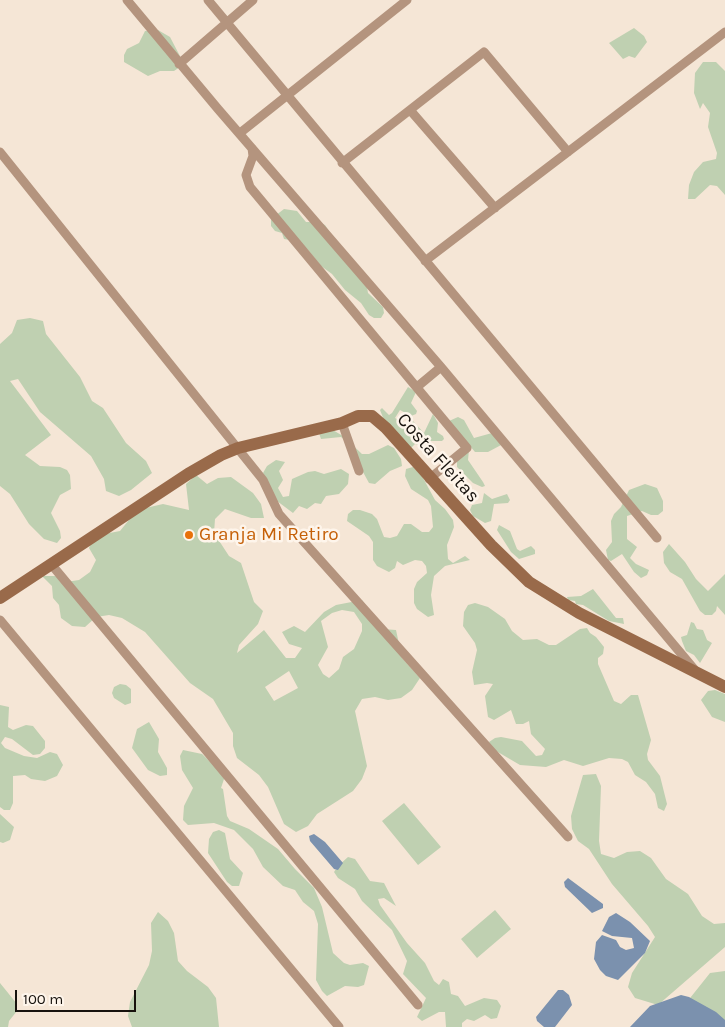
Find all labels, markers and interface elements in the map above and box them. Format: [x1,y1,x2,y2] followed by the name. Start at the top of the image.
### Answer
[392,409,484,507] street label: Costa Fleitas
[199,524,339,546] place label: Granja Mi Retiro
[183,529,195,541] marker: Granja Mi Retiro
[18,980,139,1012] scale bar
[23,990,63,1008] text: 100 m

